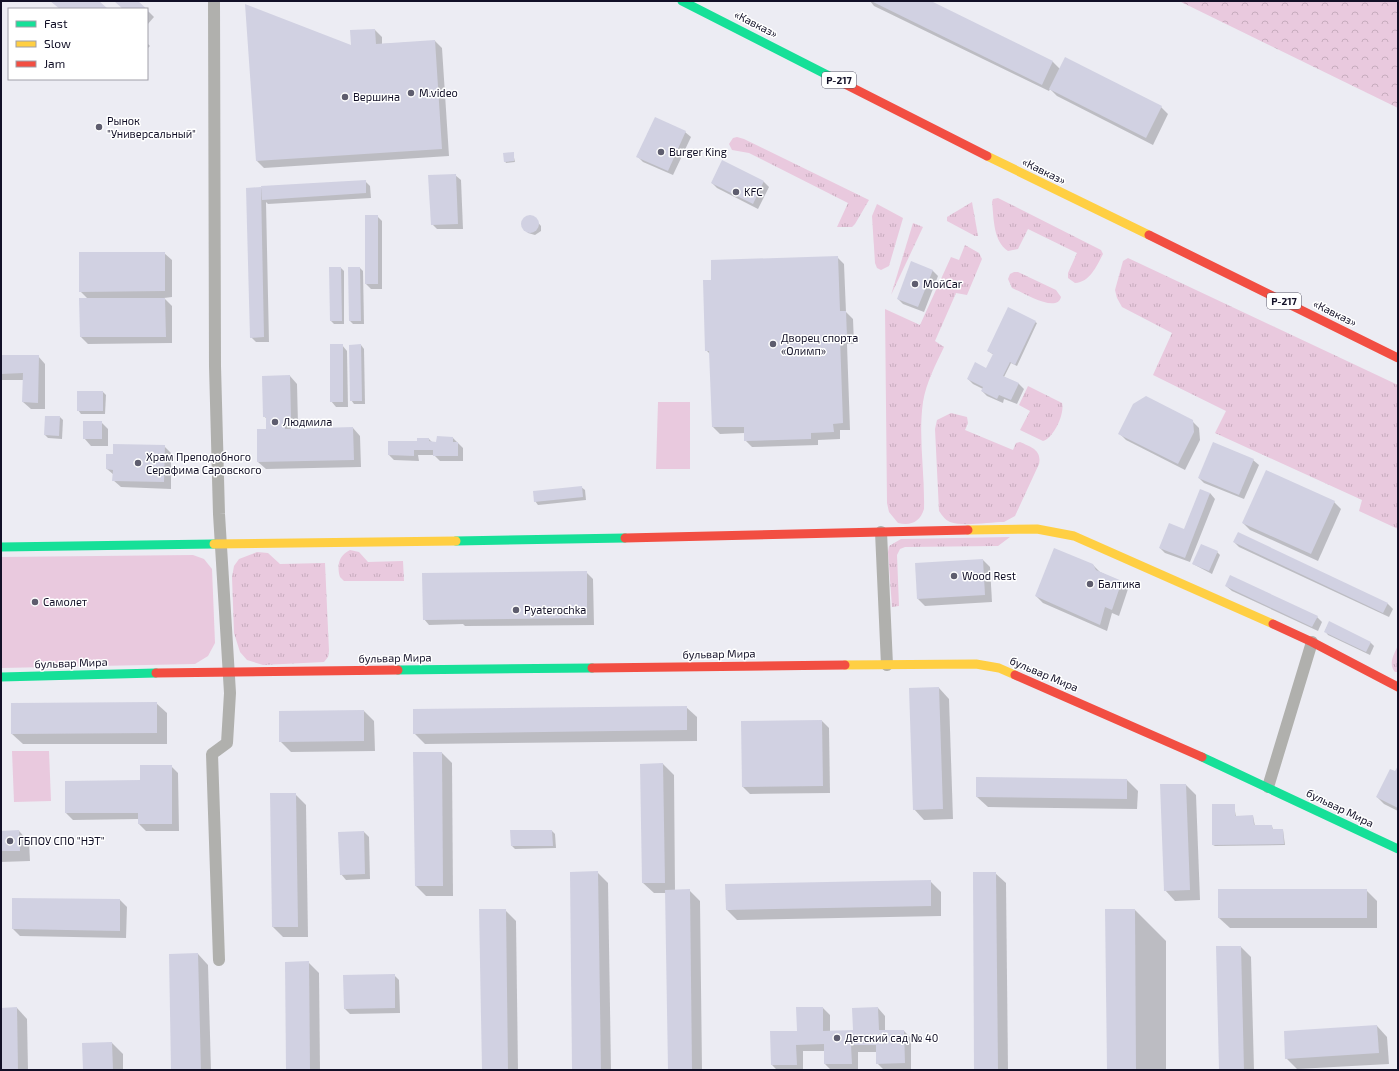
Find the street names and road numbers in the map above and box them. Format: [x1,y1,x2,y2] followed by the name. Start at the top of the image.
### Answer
[732,7,780,40] street label: «Кавказ»
[822,72,856,88] road number: Р-217
[1020,154,1068,187] street label: «Кавказ»
[1267,293,1301,309] road number: Р-217
[1311,296,1359,329] street label: «Кавказ»
[682,646,756,662] street label: бульвар Мира
[358,650,432,666] street label: бульвар Мира
[1008,653,1080,695] street label: бульвар Мира
[34,655,108,671] street label: бульвар Мира
[1304,786,1376,830] street label: бульвар Мира

